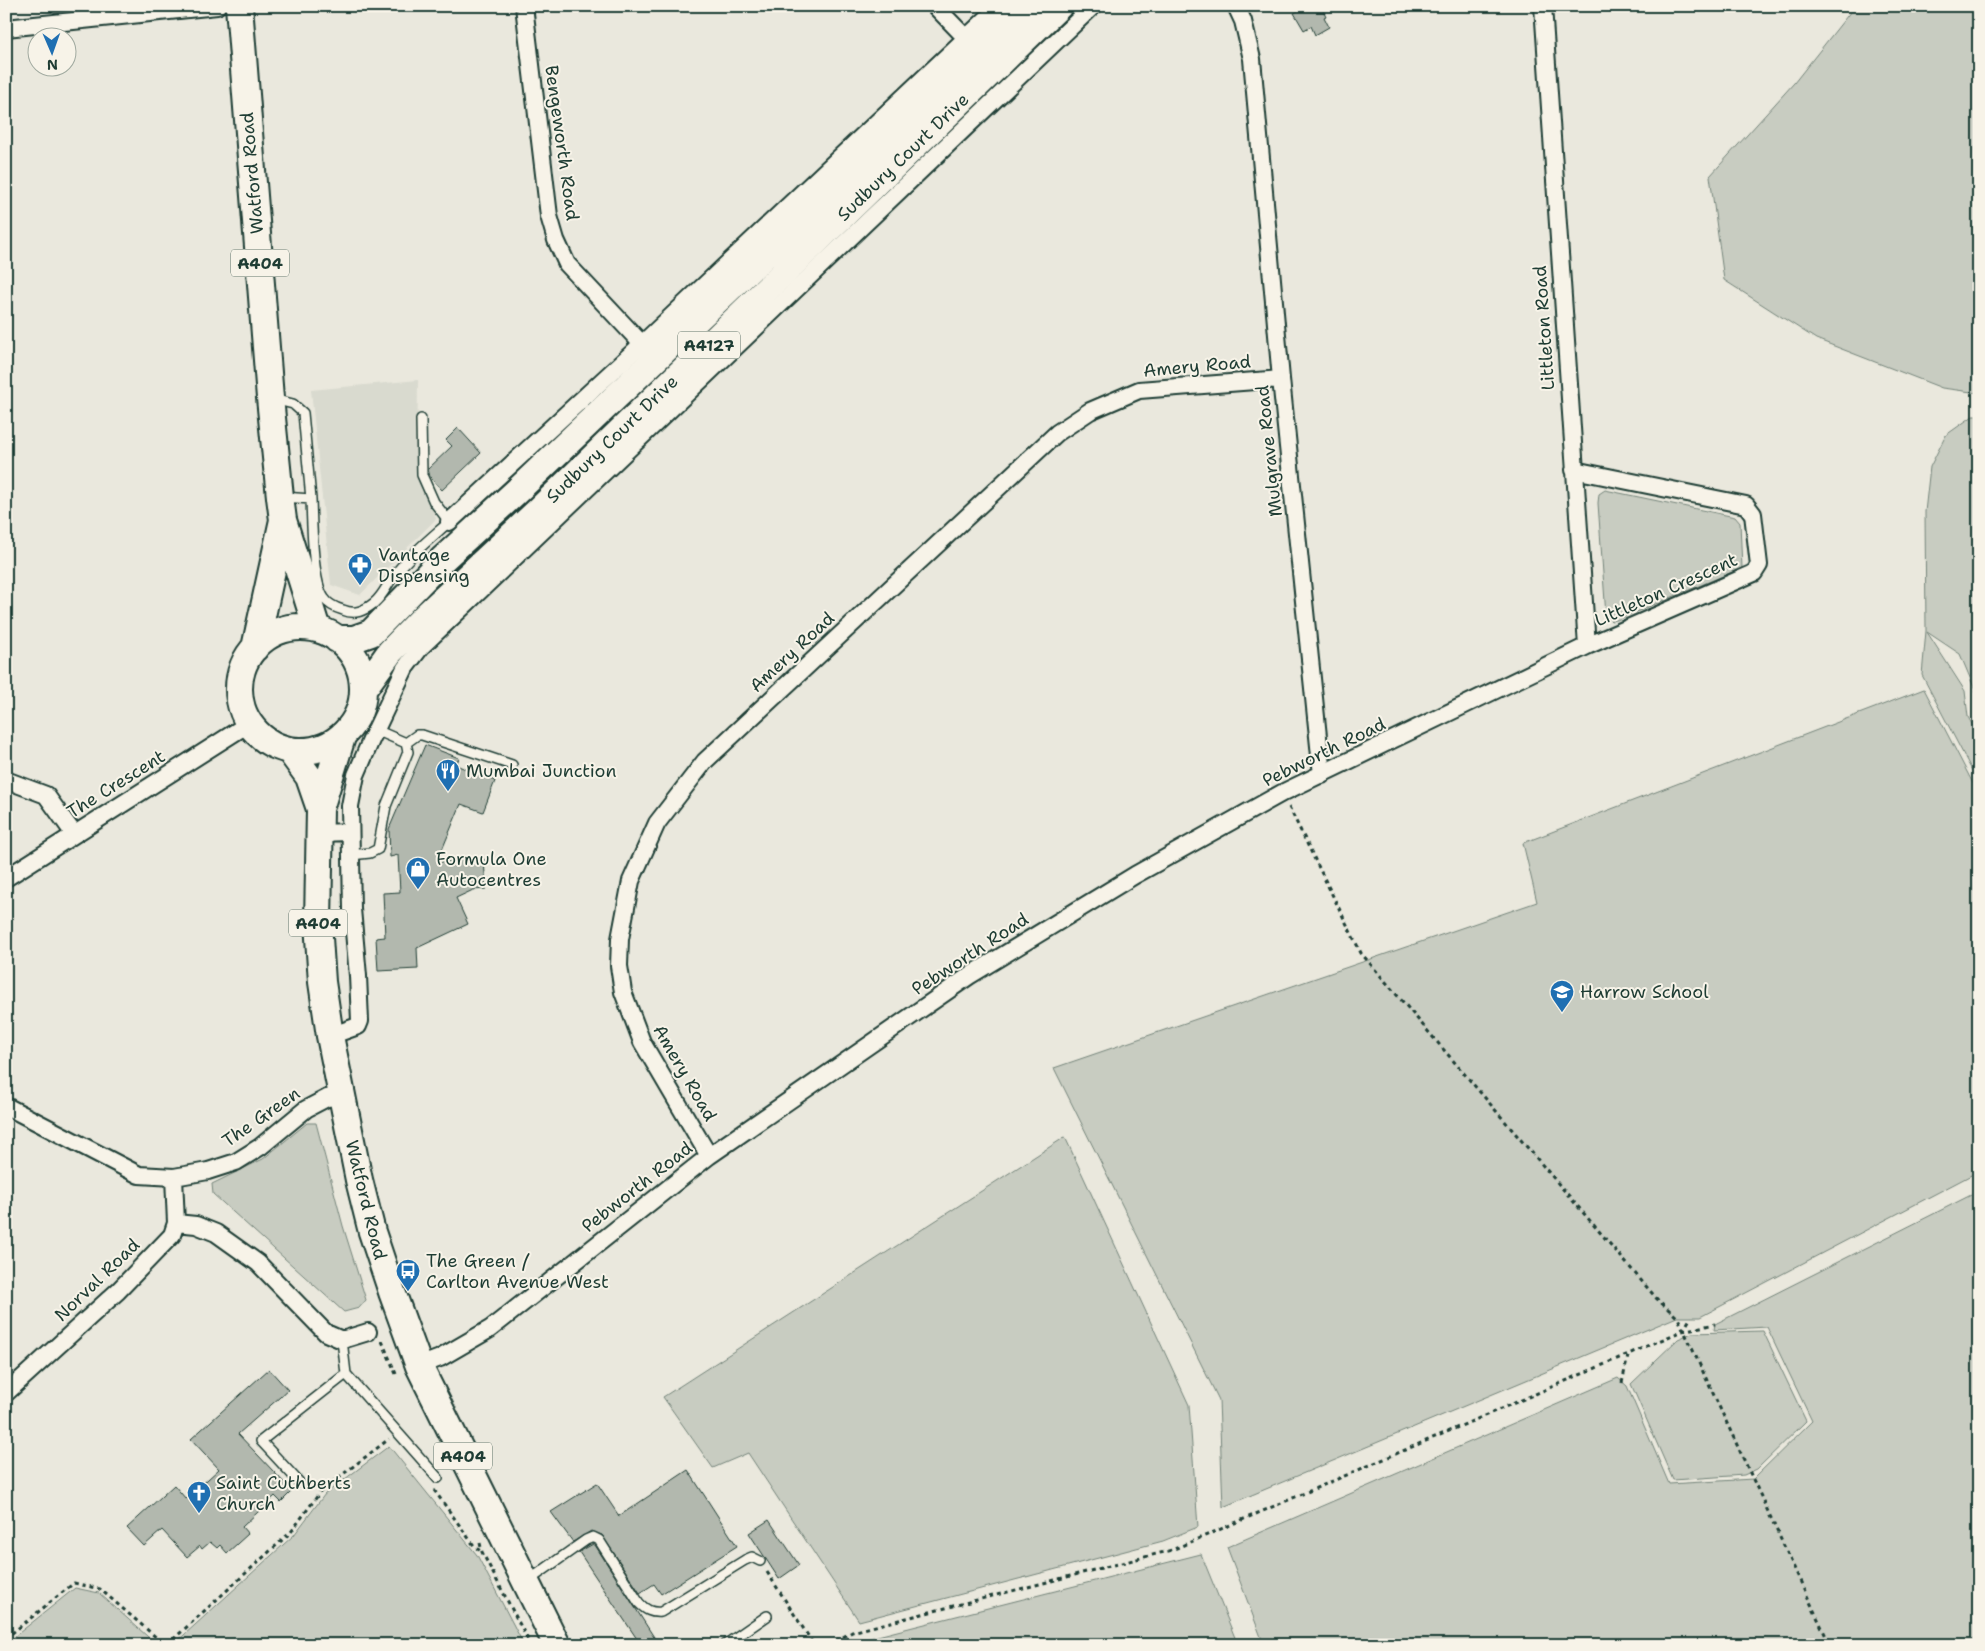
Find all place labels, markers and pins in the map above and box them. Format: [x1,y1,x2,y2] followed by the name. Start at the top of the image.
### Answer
[378,543,470,588] place label: Vantage Dispensing
[347,552,373,586] pharmacy icon: Vantage Dispensing
[435,758,461,792] restaurant icon: Mumbai Junction
[466,759,617,783] place label: Mumbai Junction
[436,847,547,892] place label: Formula One Autocentres
[405,856,431,890] shop icon: Formula One Autocentres
[1549,979,1575,1013] school or university icon: Harrow School
[1580,980,1709,1004] place label: Harrow School
[426,1249,609,1294] place label: The Green / Carlton Avenue West
[395,1258,421,1292] bus stop icon: The Green / Carlton Avenue West
[216,1471,351,1516] place label: Saint Cuthberts Church
[186,1480,212,1514] church icon: Saint Cuthberts Church

